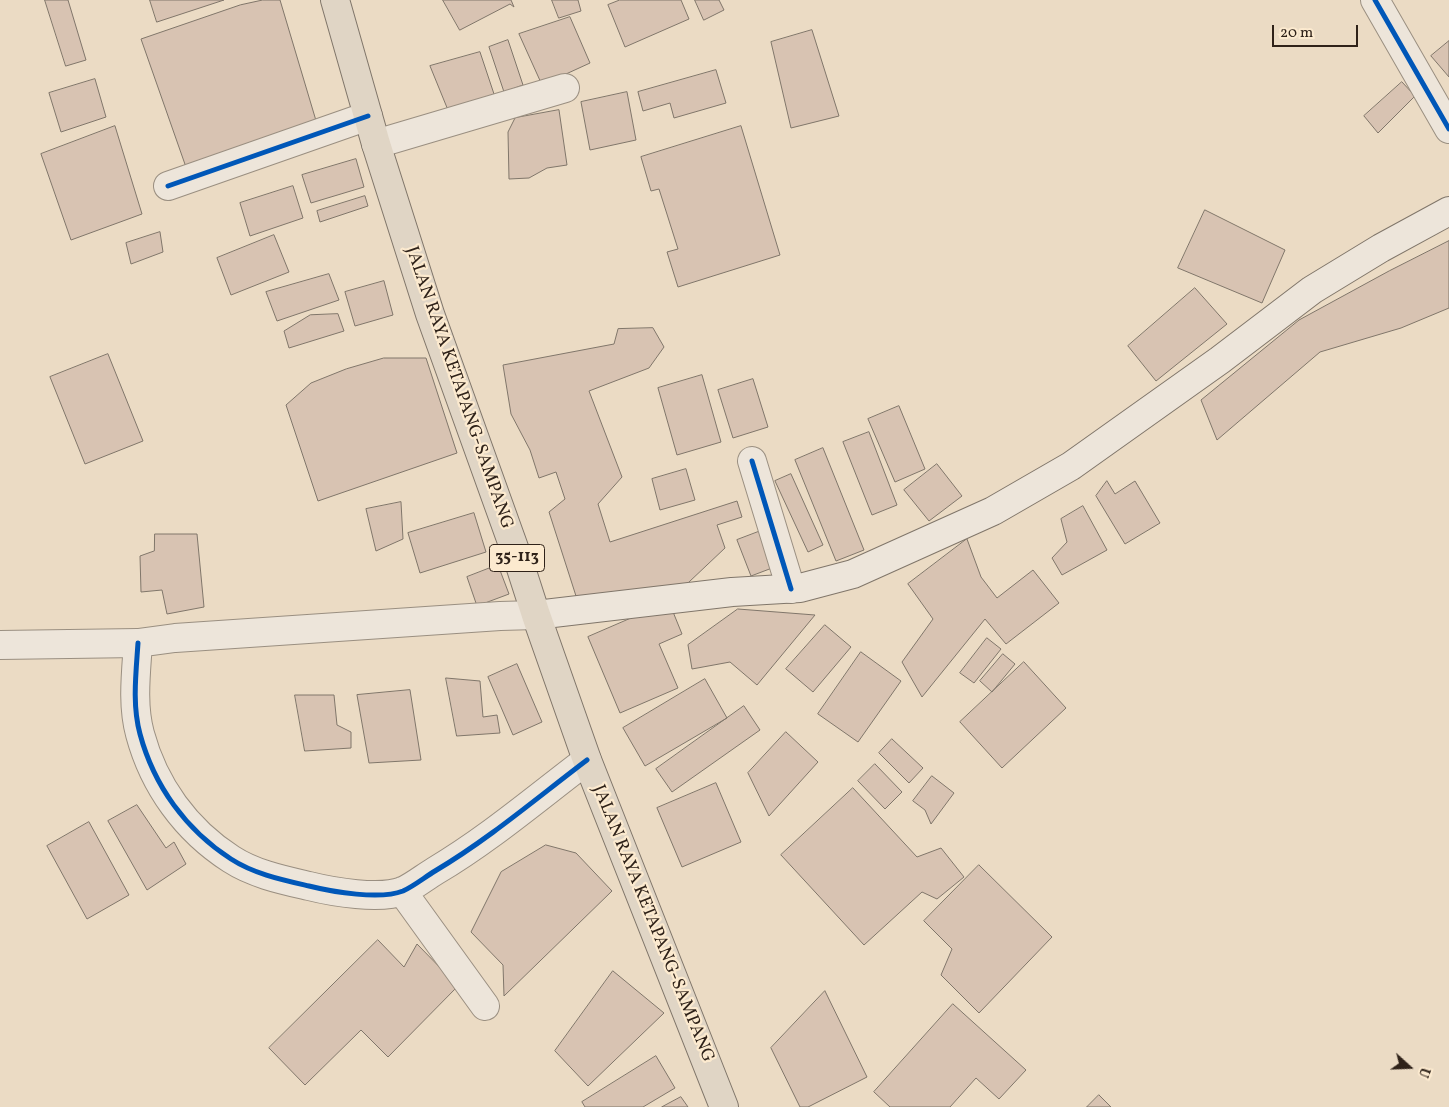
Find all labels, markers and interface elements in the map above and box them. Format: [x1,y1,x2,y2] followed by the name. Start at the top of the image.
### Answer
[1274,15,1360,47] scale bar
[1280,23,1313,44] text: 20 m
[399,244,517,532] street label: JALAN RAYA KETAPANG-SAMPANG
[490,544,544,572] road number: 35-113
[586,782,718,1066] street label: JALAN RAYA KETAPANG-SAMPANG
[1384,1042,1434,1092] north arrow
[1413,1065,1434,1080] text: U

